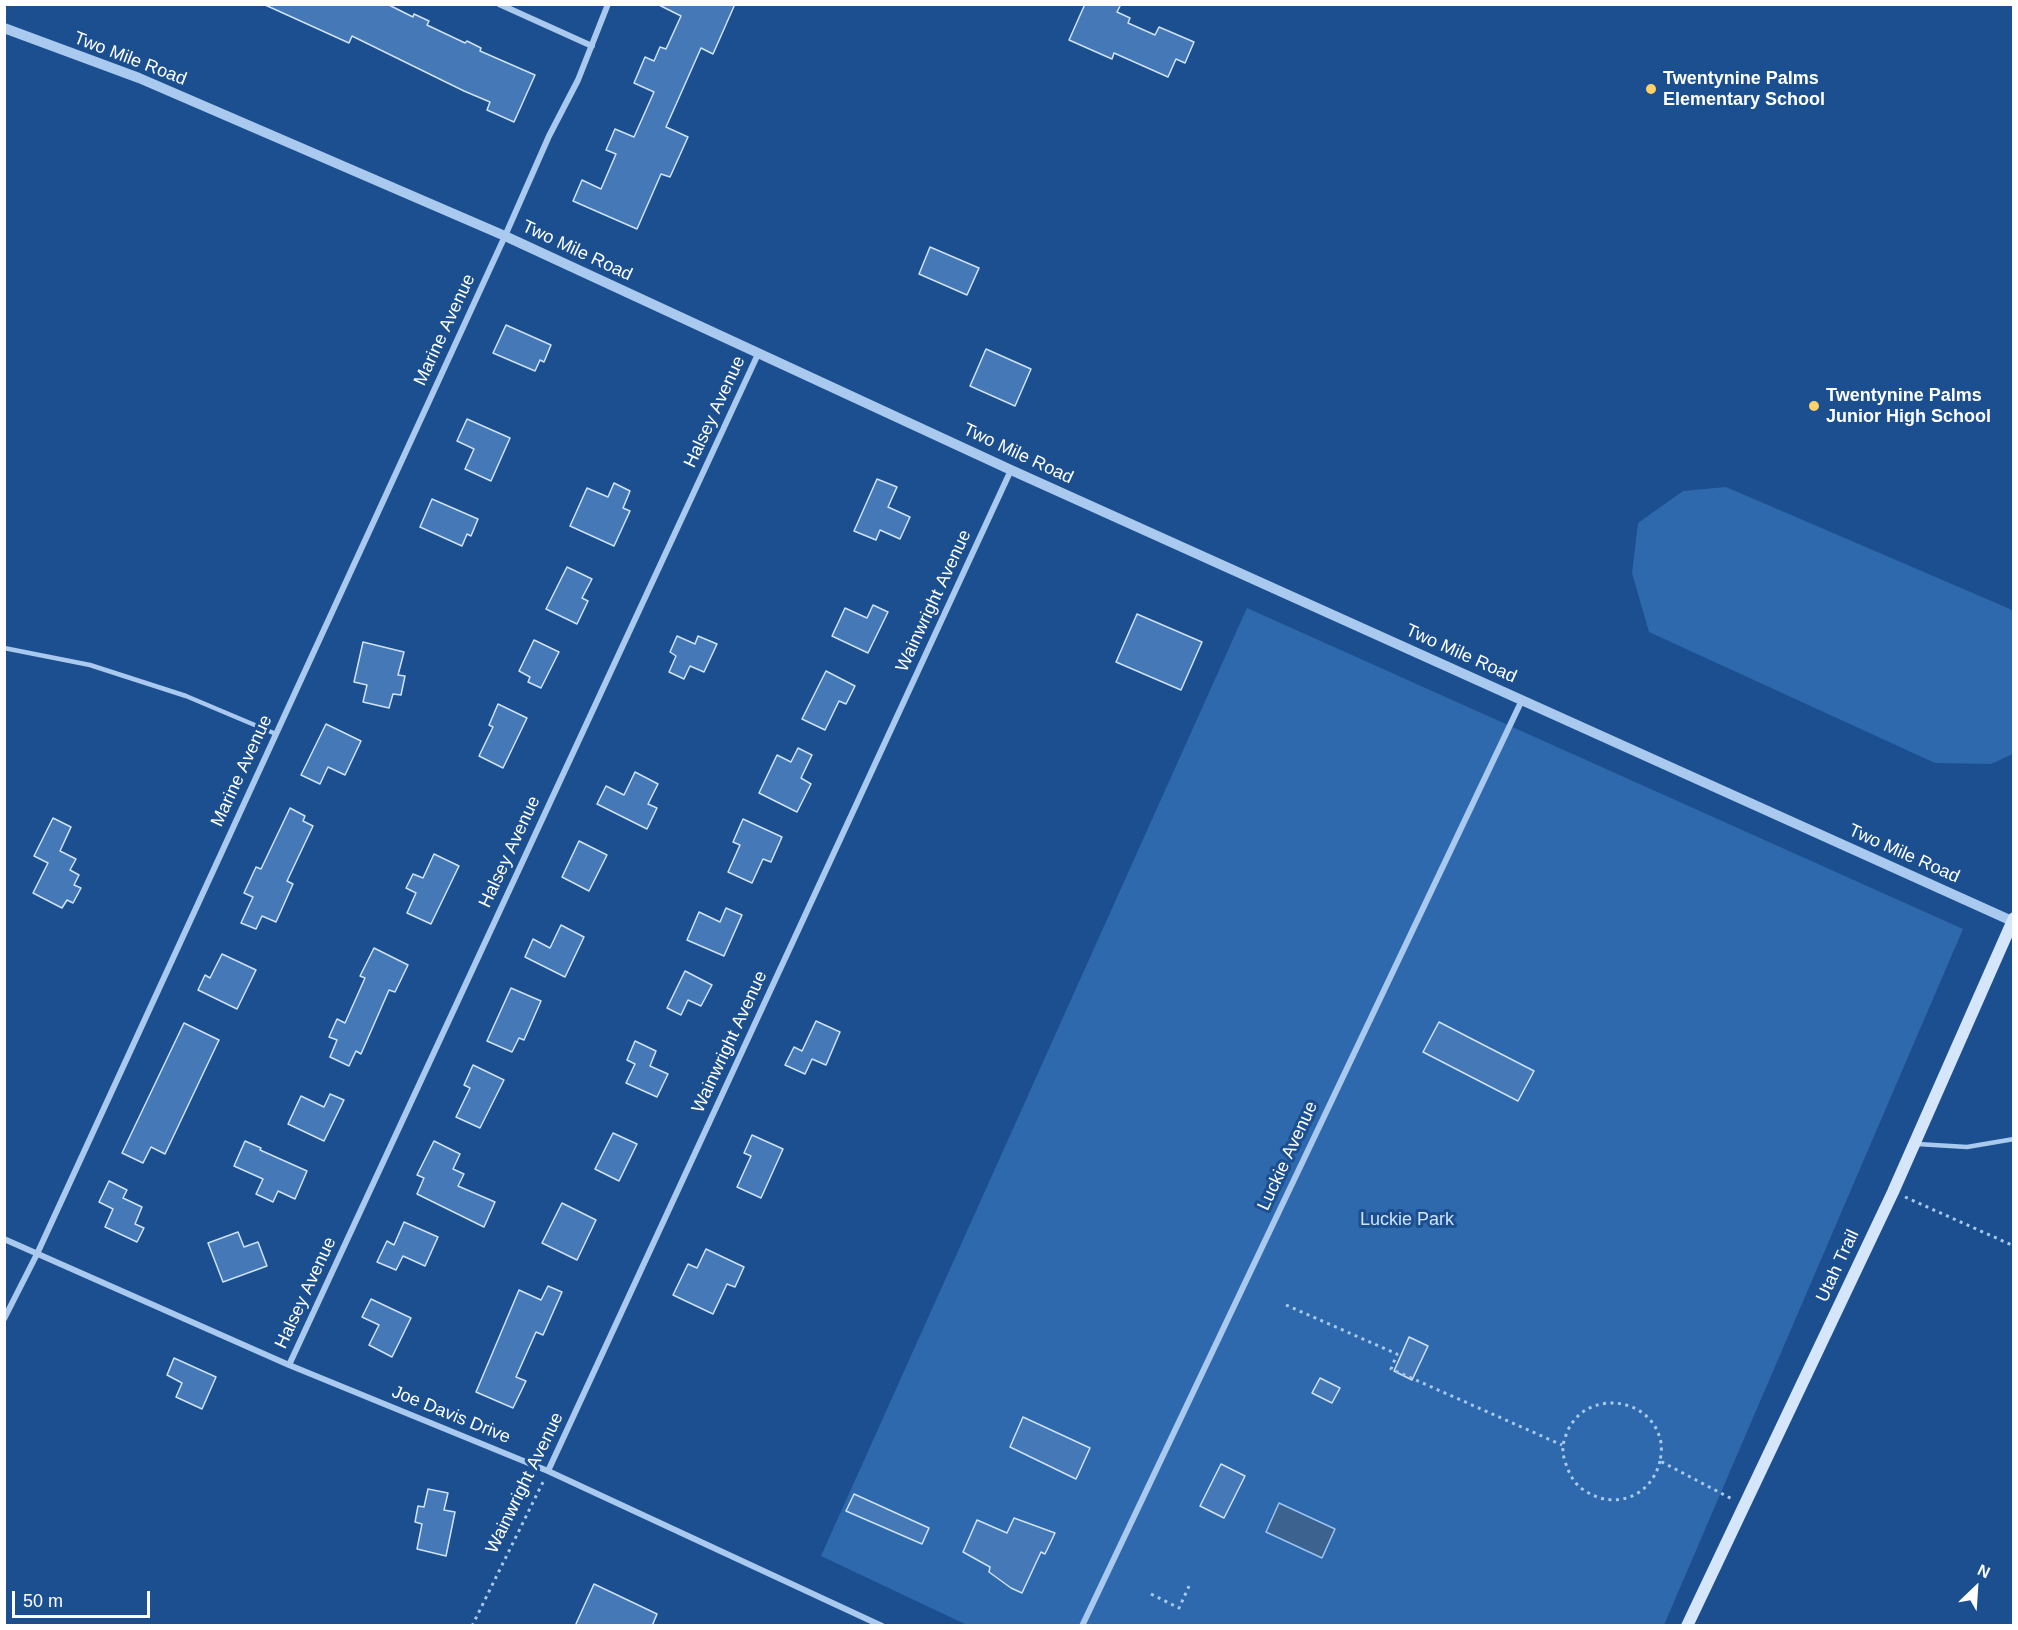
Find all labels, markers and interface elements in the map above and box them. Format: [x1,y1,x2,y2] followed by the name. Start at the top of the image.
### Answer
[71,28,189,90] street label: Two Mile Road
[1663,68,1825,110] place label: Twentynine Palms Elementary School
[1644,82,1658,96] marker: Twentynine Palms Elementary School
[518,216,636,286] street label: Two Mile Road
[410,271,480,389] street label: Marine Avenue
[680,353,750,471] street label: Halsey Avenue
[1826,385,1991,428] place label: Twentynine Palms Junior High School
[1807,399,1821,413] marker: Twentynine Palms Junior High School
[959,419,1077,489] street label: Two Mile Road
[892,527,976,675] street label: Wainwright Avenue
[1402,620,1520,688] street label: Two Mile Road
[207,712,277,830] street label: Marine Avenue
[475,793,545,911] street label: Halsey Avenue
[1845,820,1963,888] street label: Two Mile Road
[688,968,772,1116] street label: Wainwright Avenue
[1253,1098,1323,1214] street label: Luckie Avenue
[1360,1209,1454,1231] park label: Luckie Park
[1812,1226,1864,1306] street label: Utah Trail
[271,1234,341,1352] street label: Halsey Avenue
[389,1381,513,1449] street label: Joe Davis Drive
[482,1409,568,1557] street label: Wainwright Avenue
[1946,1558,2006,1618] north arrow
[1975,1561,1993,1581] text: N
[15,1579,153,1617] scale bar
[23,1591,63,1611] text: 50 m

